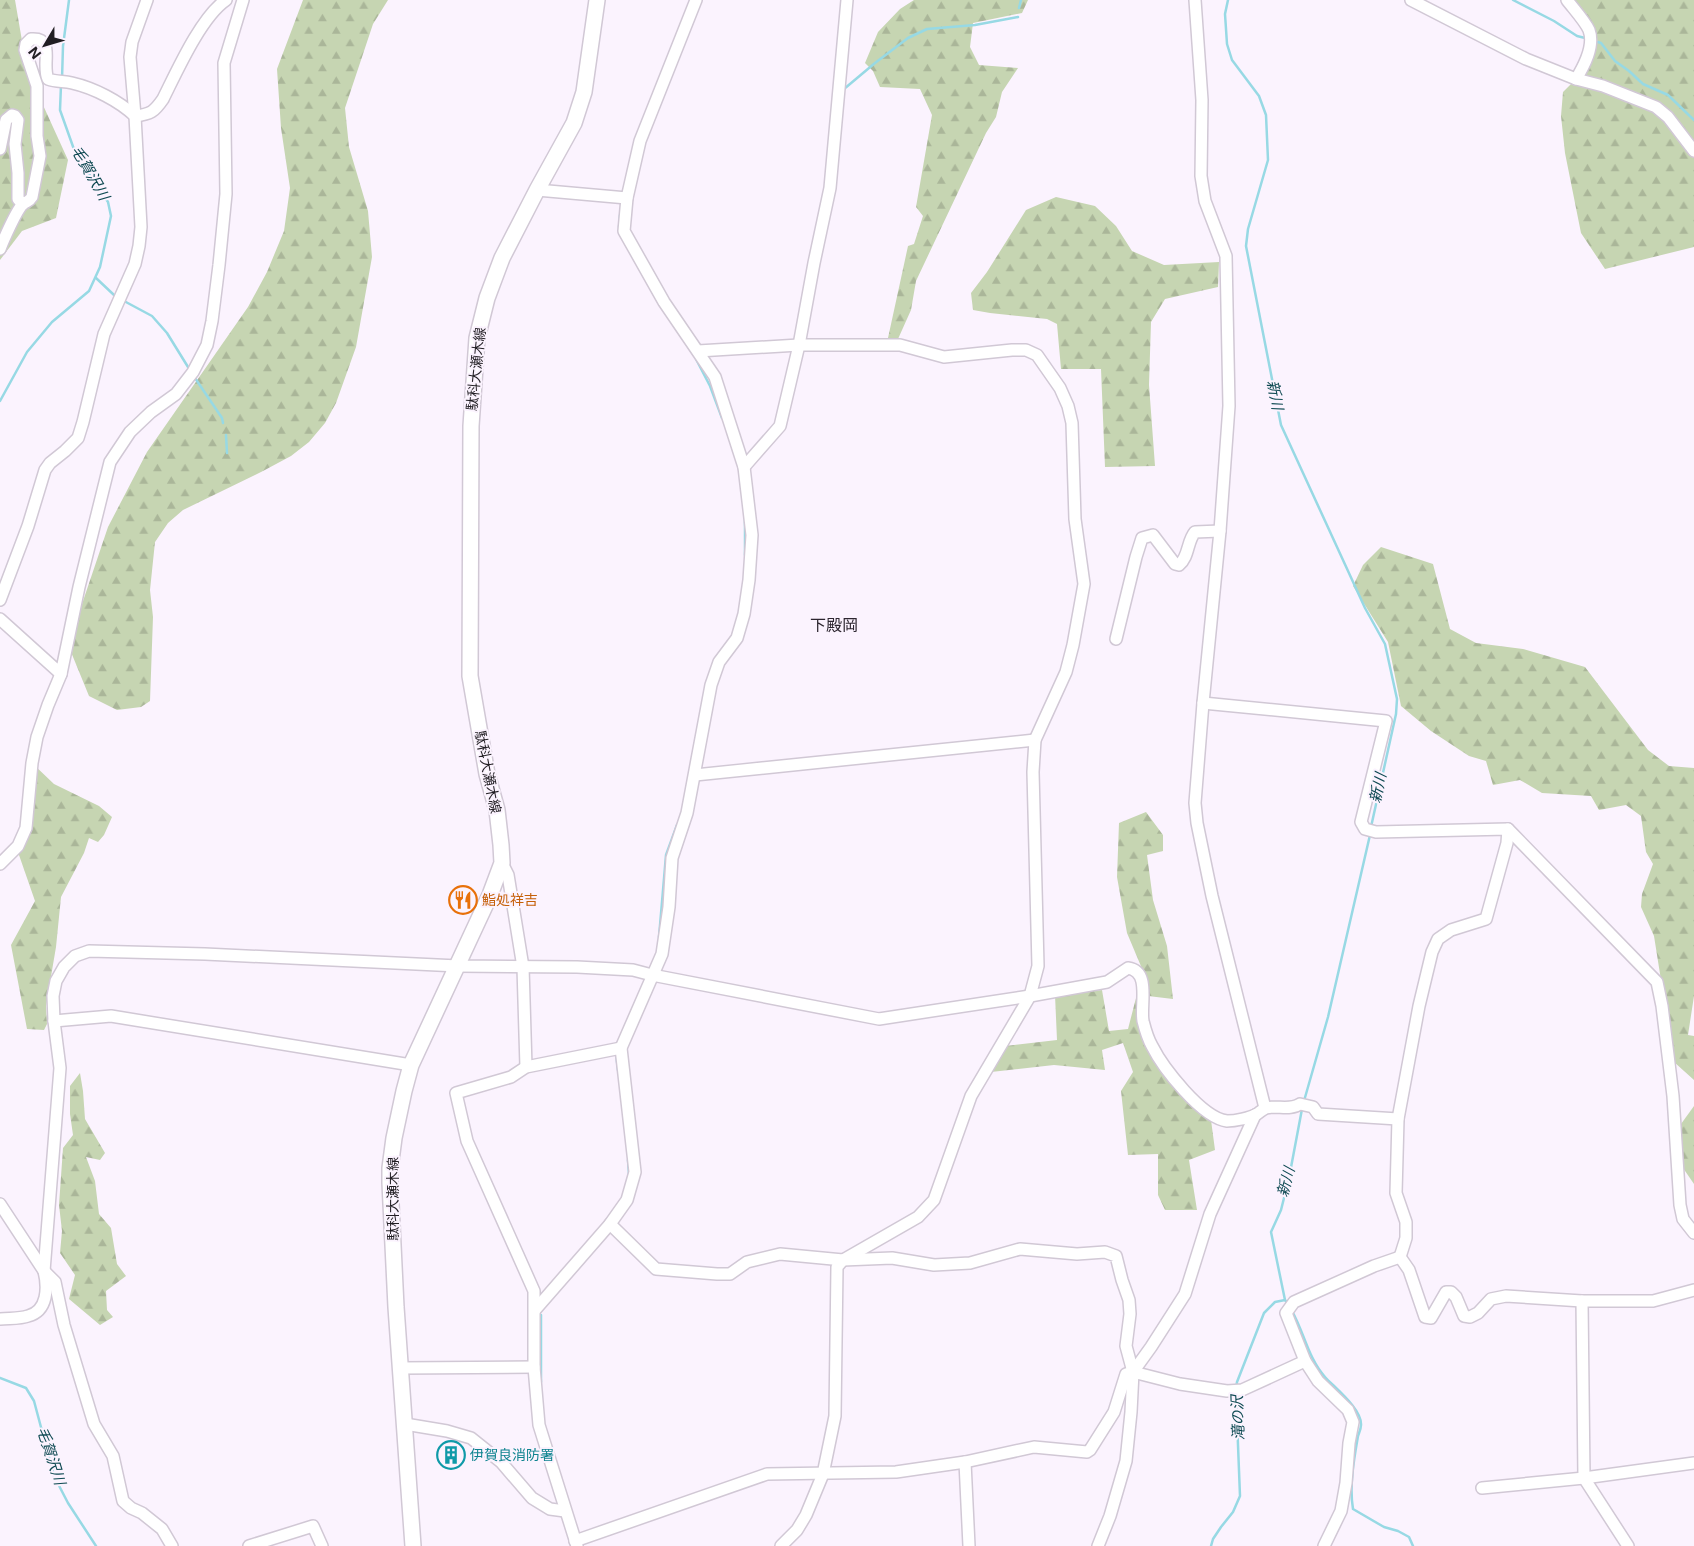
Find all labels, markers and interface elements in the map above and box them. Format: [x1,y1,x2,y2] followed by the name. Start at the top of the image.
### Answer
[20,20,70,70] north arrow
[24,44,44,63] text: N
[67,142,115,205] water label: 毛賀沢川
[463,326,488,412] street label: 駄科大瀬木線
[1263,378,1288,413] water label: 新川
[810,615,858,635] district label: 下殿岡
[472,729,505,815] street label: 駄科大瀬木線
[1365,769,1390,805] water label: 新川
[448,885,478,915] restaurant icon: 鮨処祥吉
[482,891,538,908] place label: 鮨処祥吉
[384,1157,401,1241] street label: 駄科大瀬木線
[1272,1163,1299,1199] water label: 新川
[1227,1393,1248,1441] water label: 滝の沢
[33,1424,70,1489] water label: 毛賀沢川
[436,1440,466,1470] building icon: 伊賀良消防署
[470,1446,554,1463] place label: 伊賀良消防署

